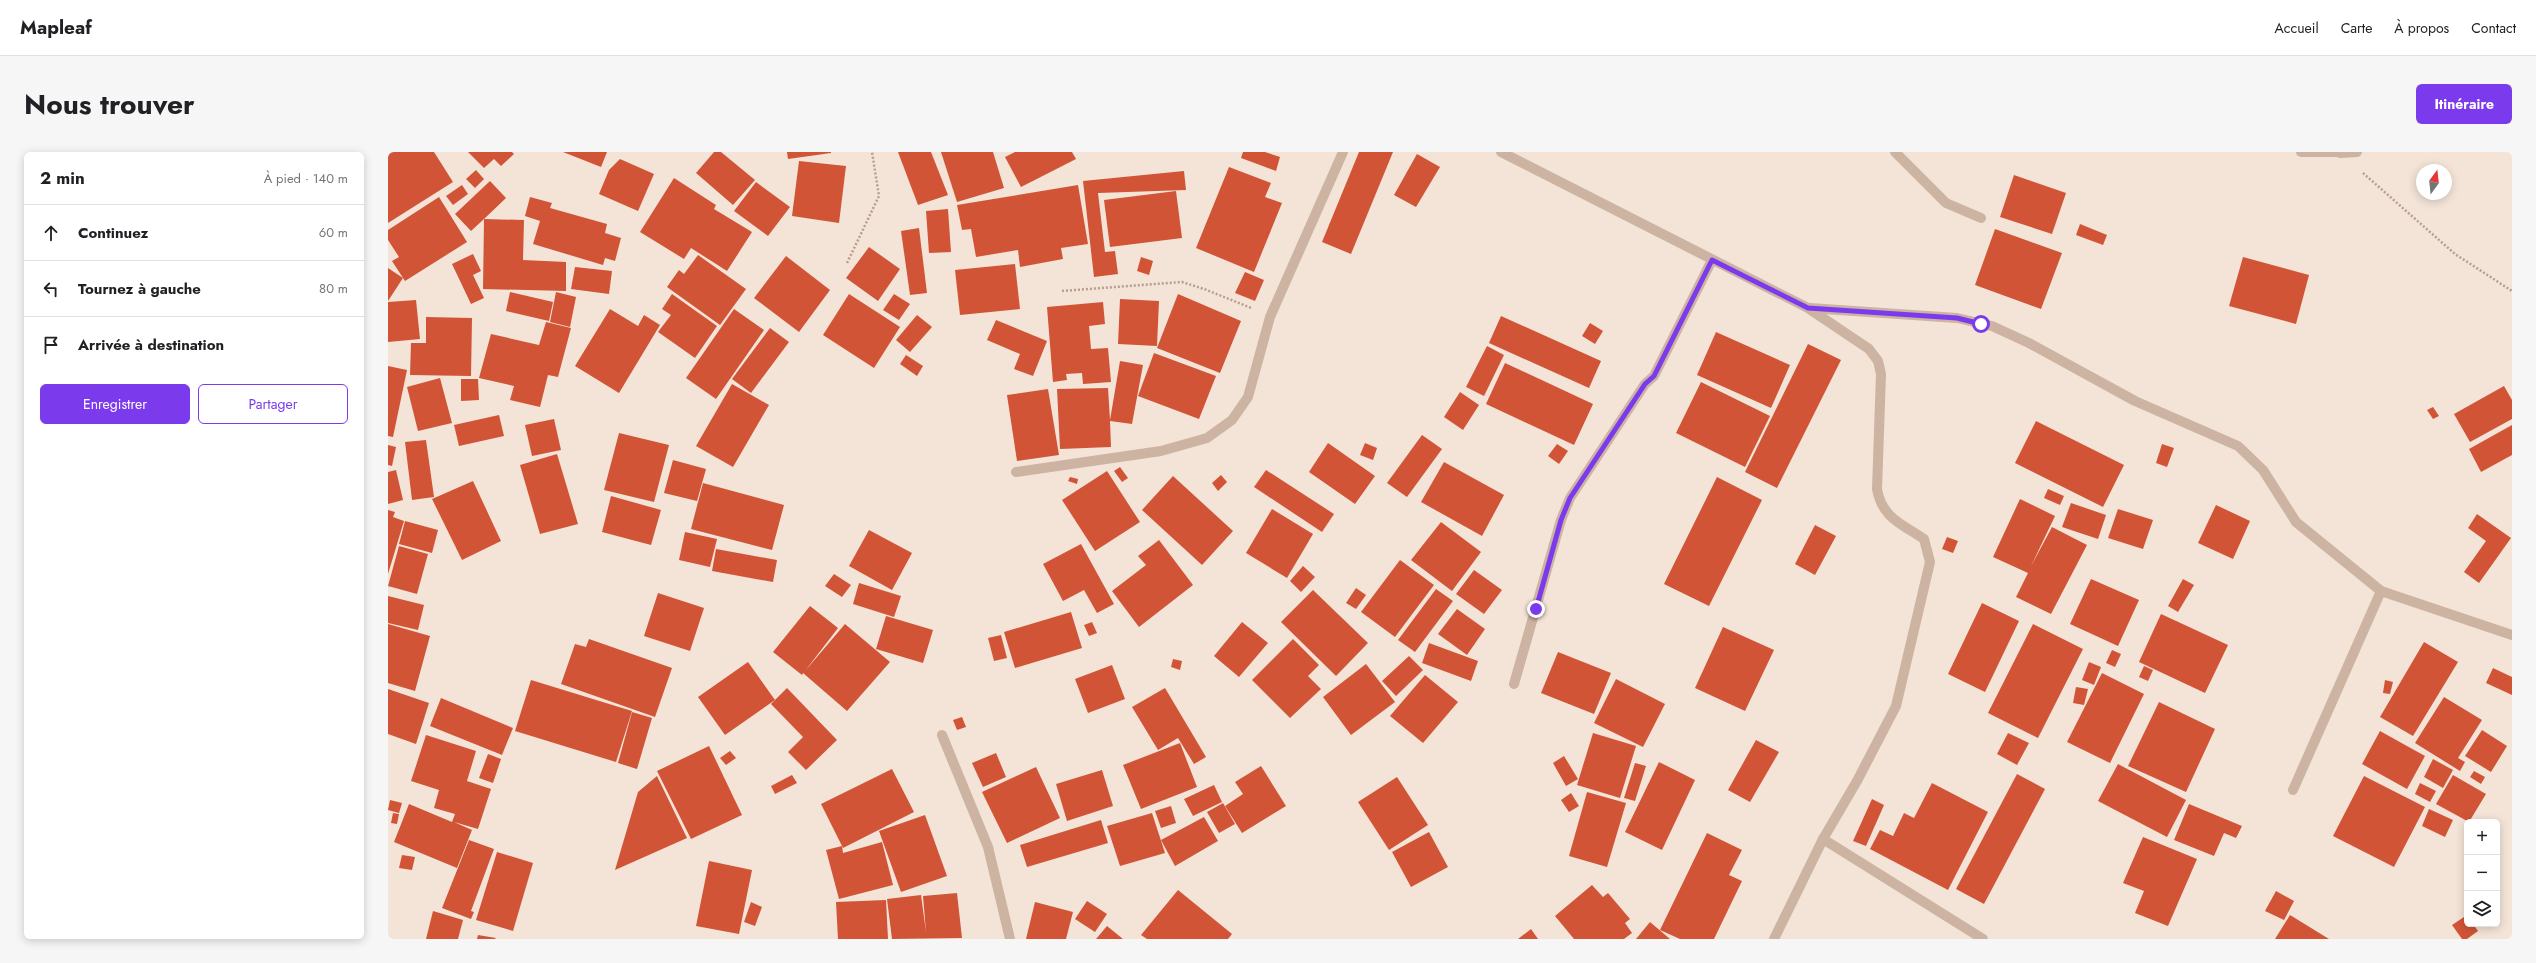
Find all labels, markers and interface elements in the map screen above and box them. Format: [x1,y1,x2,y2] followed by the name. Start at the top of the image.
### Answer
[20,14,92,41] text: Mapleaf
[2275,18,2319,38] text: Accueil
[2341,18,2372,38] text: Carte
[2394,18,2449,38] text: À propos
[2471,18,2516,38] text: Contact
[24,84,195,125] text: Nous trouver
[2416,84,2512,124] button: Itinéraire
[2416,164,2452,200] north arrow
[40,166,85,190] text: 2 min
[264,169,348,188] text: À pied · 140 m
[40,222,62,244] icon: ahead
[78,222,148,244] text: Continuez
[319,223,348,242] text: 60 m
[40,278,62,300] icon: left
[78,278,201,300] text: Tournez à gauche
[319,279,348,298] text: 80 m
[1972,315,1990,333] route start
[40,334,62,356] icon: arrive
[78,334,224,356] text: Arrivée à destination
[40,384,190,424] button: Enregistrer
[198,384,348,424] button: Partager
[1527,600,1545,618] route end
[2464,819,2500,927] map controls
[2464,819,2500,855] button: +
[2464,855,2500,891] button: −
[2464,891,2500,927] button: layers

